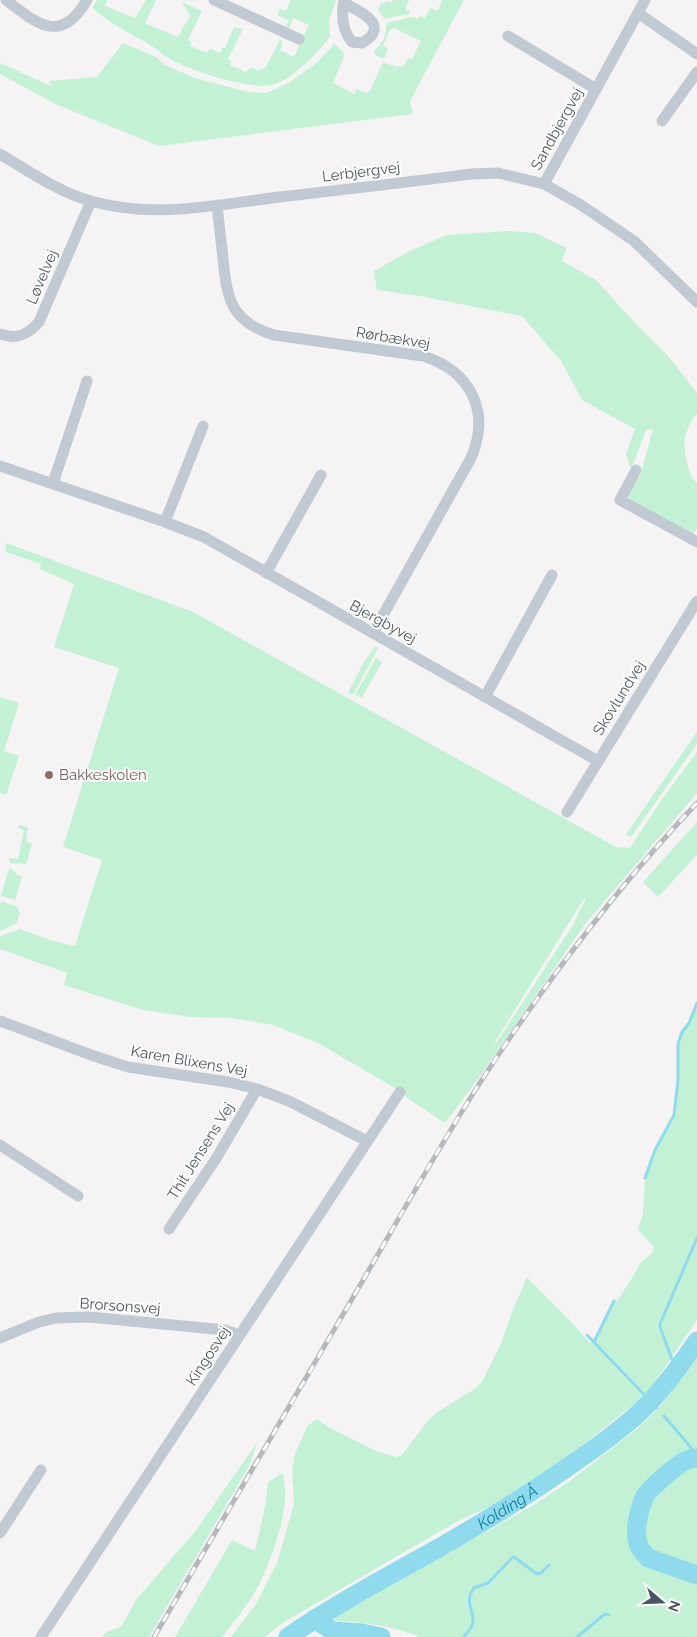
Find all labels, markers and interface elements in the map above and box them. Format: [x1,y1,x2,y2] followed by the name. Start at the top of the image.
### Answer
[527,85,587,173] street label: Sandbjergvej
[321,158,401,186] street label: Lerbjergvej
[22,247,62,307] street label: Løvelvej
[355,323,431,353] street label: Rørbækvej
[346,596,420,648] street label: Bjergbyvej
[589,657,649,739] street label: Skovlundvej
[59,766,147,784] place label: Bakkeskolen
[43,769,55,781] marker: Bakkeskolen
[129,1042,249,1080] street label: Karen Blixens Vej
[164,1099,238,1203] street label: Thit Jensens Vej
[79,1294,161,1318] street label: Brorsonsvej
[182,1323,234,1389] street label: Kingosvej
[473,1480,541,1533] water label: Kolding Å
[637,1577,687,1627] north arrow
[665,1599,684,1614] text: N

